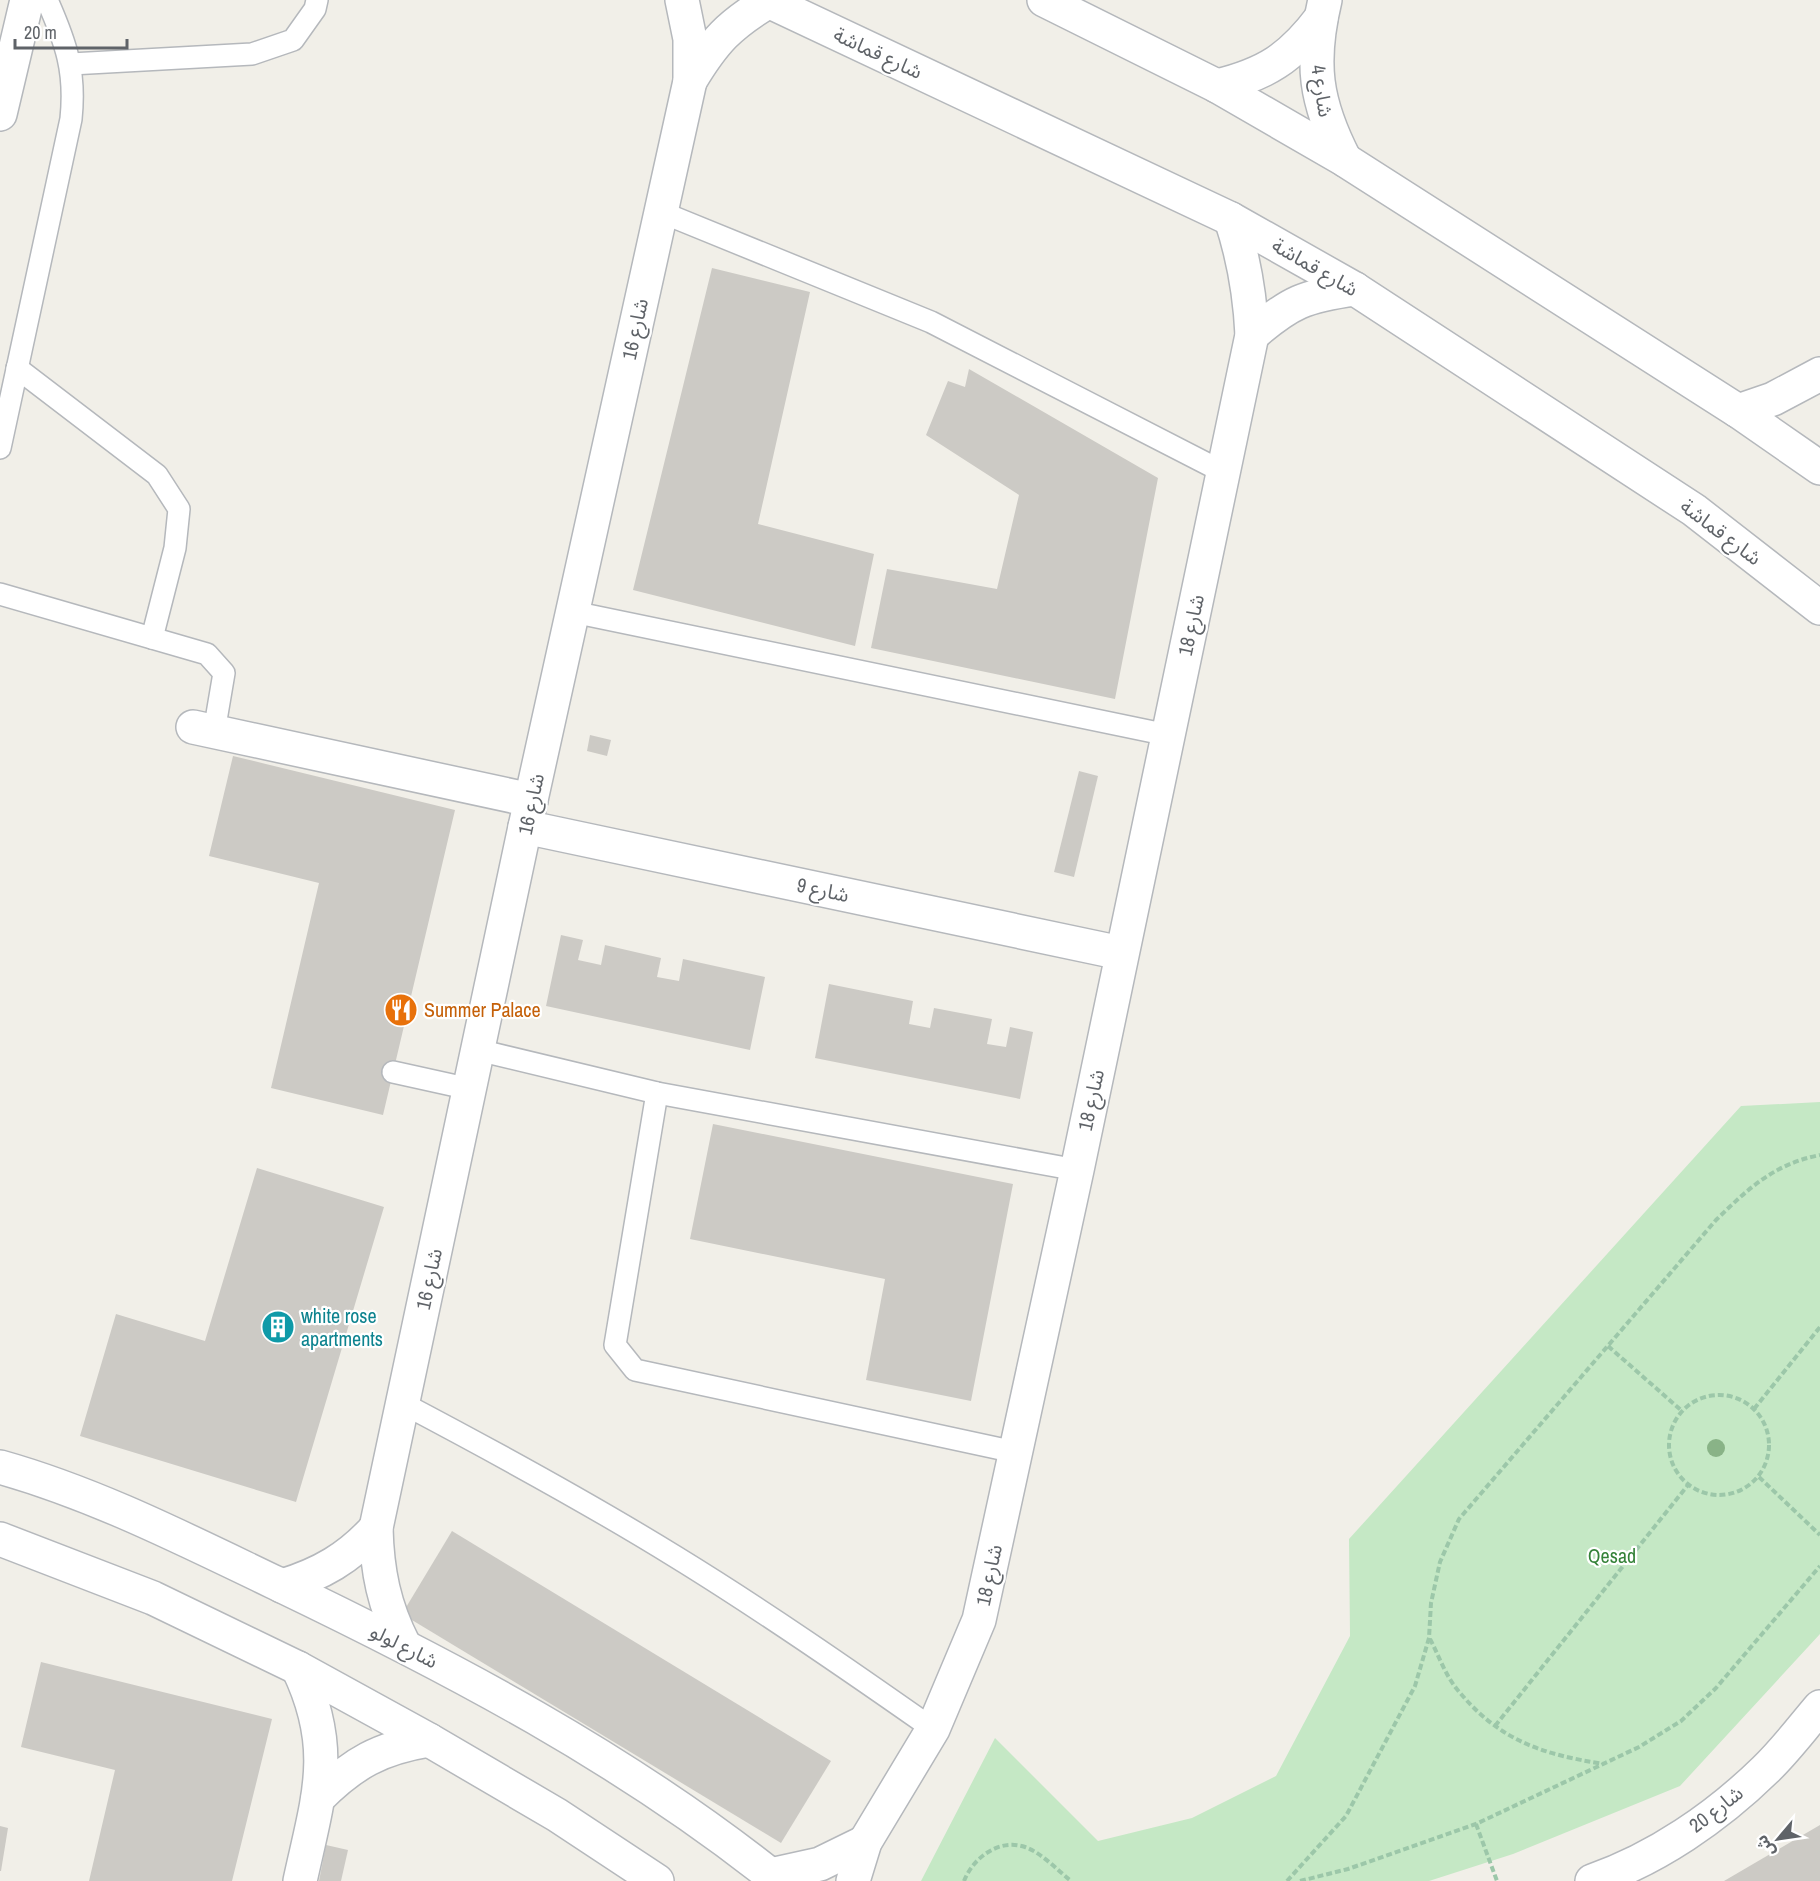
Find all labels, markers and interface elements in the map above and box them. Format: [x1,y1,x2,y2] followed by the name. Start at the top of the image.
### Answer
[15,12,128,50] scale bar
[24,20,57,45] text: 20 m
[828,20,927,87] street label: شارع قماشة
[1303,63,1340,119] street label: شارع 4
[1266,231,1363,304] street label: شارع قماشة
[615,296,656,362] street label: شارع 16
[1674,492,1767,573] street label: شارع قماشة
[1171,592,1212,658] street label: شارع 18
[511,771,552,837] street label: شارع 16
[794,871,852,910] street label: شارع 9
[383,992,419,1028] restaurant icon: Summer Palace
[424,996,541,1023] place label: Summer Palace
[1071,1067,1112,1133] street label: شارع 18
[409,1246,450,1312] street label: شارع 16
[301,1302,383,1352] place label: white rose apartments
[260,1309,296,1345] building icon: white rose apartments
[969,1542,1010,1608] street label: شارع 18
[1588,1542,1636,1569] park label: Qesad
[365,1617,443,1676] street label: شارع لولو
[1683,1779,1750,1840] street label: شارع 20
[1748,1809,1808,1869] north arrow
[1750,1831,1780,1861] text: ش

